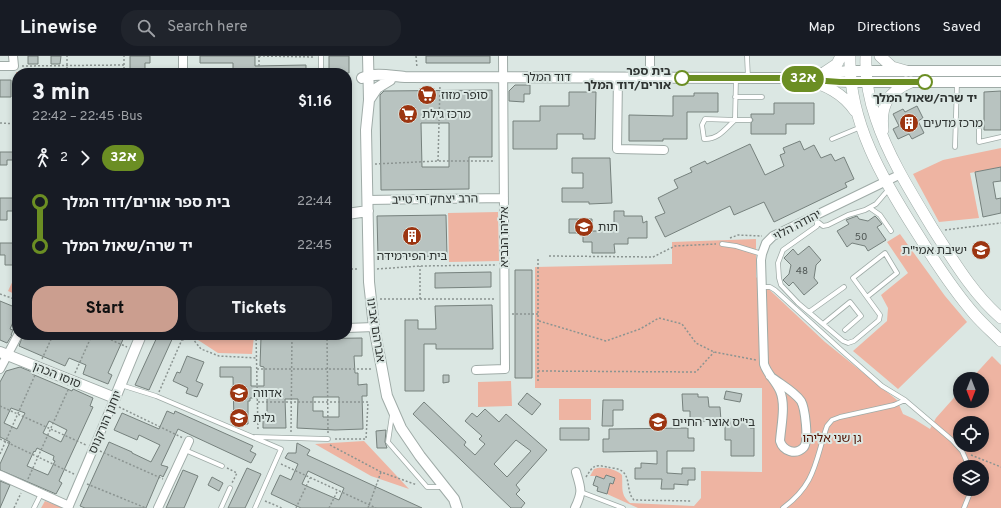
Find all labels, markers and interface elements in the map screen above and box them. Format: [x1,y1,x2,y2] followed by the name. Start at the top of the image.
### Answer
[121,10,401,46] search box
[20,16,97,40] text: Linewise
[135,17,157,39] icon: search
[167,18,247,37] text: Search here
[809,19,835,36] text: Map
[857,19,921,36] text: Directions
[943,19,981,36] text: Saved
[584,64,671,94] place label: בית ספר אורים/דוד המלך
[780,66,826,92] line badge: 32א
[523,70,571,86] street label: דוד המלך
[674,70,690,86] marker: בית ספר אורים/דוד המלך
[790,70,816,87] text: 32א
[917,74,933,90] marker: יד שרה/שאול המלך
[32,80,90,107] text: 3 min
[416,84,438,106] supermarket icon: סופר מזוז
[441,88,488,104] place label: סופר מזוז
[873,91,977,107] place label: יד שרה/שאול המלך
[298,93,332,112] text: $1.16
[397,103,419,125] supermarket icon: מרכז גילת
[422,107,471,123] place label: מרכז גילת
[32,109,143,125] text: 22:42 – 22:45 · Bus
[898,112,920,134] building icon: מרכז מדעים
[923,116,983,132] place label: מרכז מדעים
[32,147,54,169] icon: walk
[74,147,96,169] icon: forward
[110,149,136,166] text: 32א
[60,150,68,166] text: 2
[392,191,478,209] street label: הרב יצחק חי טייב
[62,194,230,213] text: בית ספר אורים/דוד המלך
[297,194,332,210] text: 22:44
[497,206,513,268] street label: אליהו הנביא
[771,207,824,245] street label: יהודה הלוי
[573,216,595,238] school or university icon: תות
[598,220,618,236] place label: תות
[401,225,423,247] building icon: בית הפירמידה
[855,231,867,244] house number: 50
[62,238,193,257] text: יד שרה/שאול המלך
[297,238,332,254] text: 22:45
[970,239,992,261] school or university icon: ישיבת אמי"ת
[902,243,967,259] place label: ישיבת אמי"ת
[377,249,447,265] place label: בית הפירמידה
[796,265,808,278] house number: 48
[32,286,178,332] button: Start
[186,286,332,332] button: Tickets
[362,297,388,364] street label: אברהם אבינו
[30,359,83,393] street label: סוסו הכהן
[953,372,989,408] north arrow
[953,372,989,496] map controls
[228,382,250,404] school or university icon: אדווה
[253,386,282,402] place label: אדווה
[85,388,126,456] street label: יוחנן הורקנוס
[228,407,250,429] school or university icon: גלית
[253,411,276,427] place label: גלית
[647,411,669,433] school or university icon: בי"ס אוצר החיים
[672,415,755,431] place label: בי"ס אוצר החיים
[953,416,989,452] button: locate
[803,431,862,447] park label: גן שני אליהו
[953,460,989,496] button: layers

